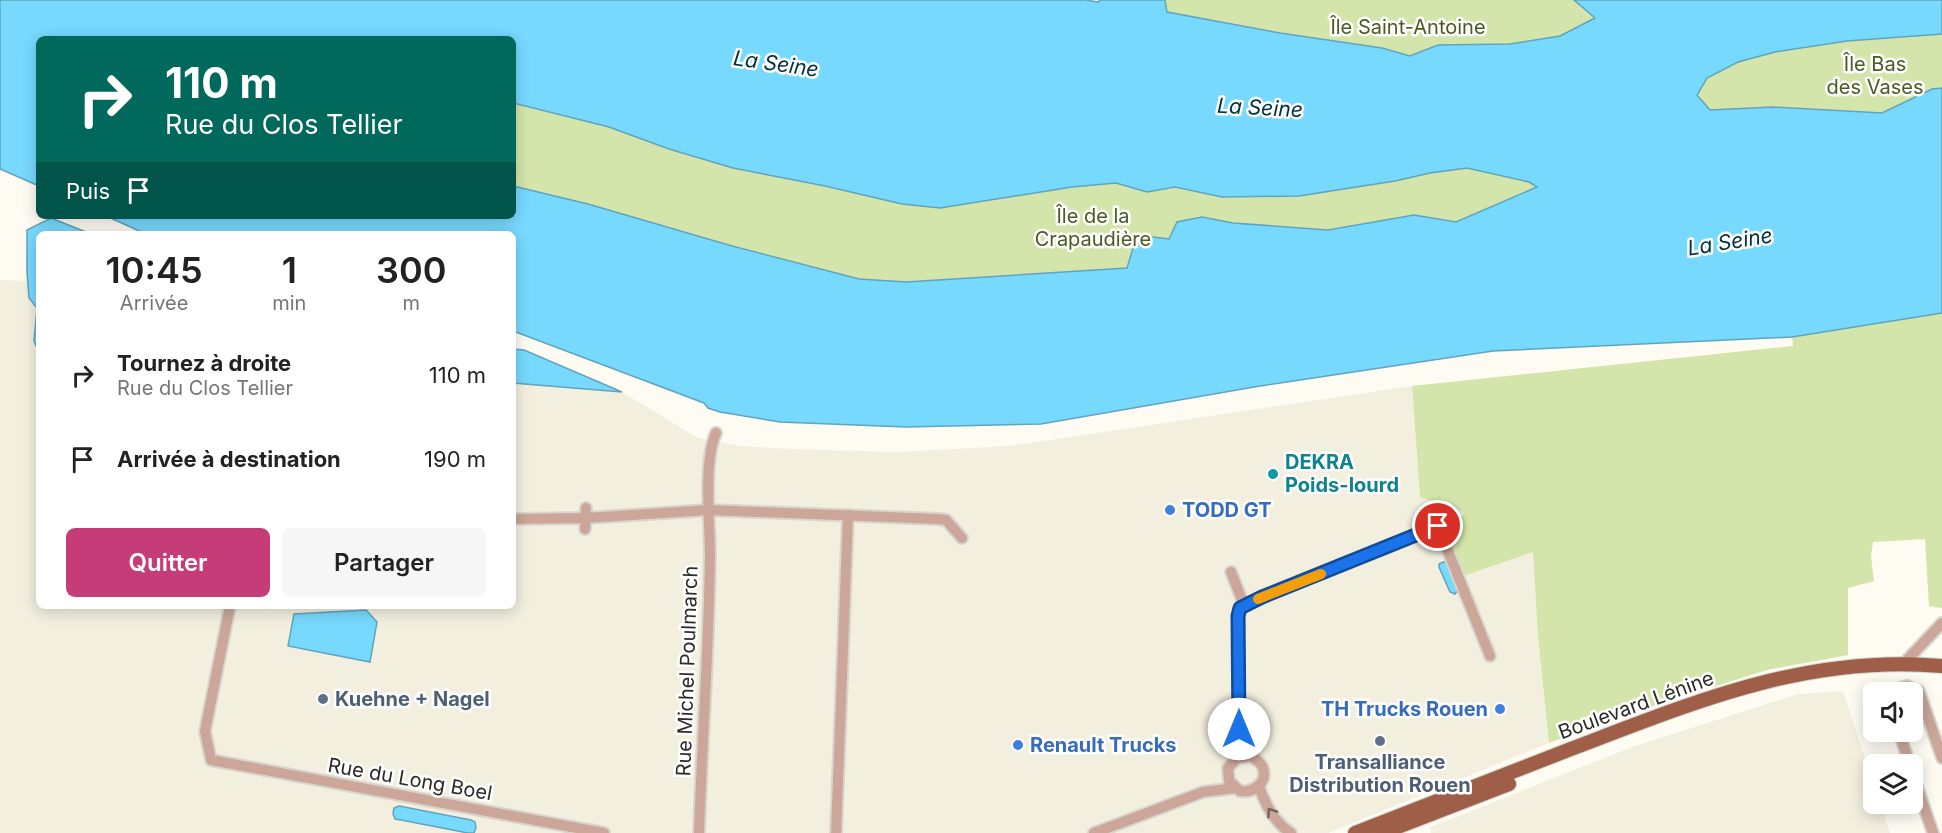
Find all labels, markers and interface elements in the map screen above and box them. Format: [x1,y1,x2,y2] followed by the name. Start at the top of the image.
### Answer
[1329,15,1486,39] park label: Île Saint-Antoine
[732,45,820,82] water label: La Seine
[1827,52,1923,99] park label: Île Bas des Vases
[165,57,278,108] text: 110 m
[66,60,144,138] icon: right
[1217,93,1304,122] water label: La Seine
[165,108,403,141] text: Rue du Clos Tellier
[122,174,155,207] icon: arrive
[66,178,110,204] text: Puis
[1035,204,1151,251] park label: Île de la Crapaudière
[1686,222,1774,261] water label: La Seine
[106,248,203,292] text: 10:45
[282,248,297,292] text: 1
[376,248,446,292] text: 300
[120,291,188,315] text: Arrivée
[272,291,306,315] text: min
[402,291,420,315] text: m
[117,350,291,376] text: Tournez à droite
[66,359,99,392] icon: right
[429,362,486,388] text: 110 m
[117,376,293,400] text: Rue du Clos Tellier
[66,443,99,476] icon: arrive
[117,446,341,472] text: Arrivée à destination
[424,446,486,472] text: 190 m
[1285,450,1399,497] place label: DEKRA Poids-lourd
[1266,467,1280,481] marker: DEKRA Poids-lourd
[1182,498,1272,522] place label: TODD GT
[1412,500,1463,551] pin
[1163,503,1177,517] marker: TODD GT
[1421,509,1454,542] icon: arrive
[66,528,270,597] button: Quitter
[282,528,486,597] button: Partager
[671,565,703,777] street label: Rue Michel Poulmarch
[1555,666,1717,744] street label: Boulevard Lénine
[1863,682,1923,814] map controls
[1863,682,1923,742] button: sound
[335,687,490,711] place label: Kuehne + Nagel
[316,692,330,706] marker: Kuehne + Nagel
[1207,697,1271,761] position arrow
[1321,697,1488,721] place label: TH Trucks Rouen
[1493,702,1507,716] marker: TH Trucks Rouen
[1030,733,1176,757] place label: Renault Trucks
[1373,734,1387,748] marker: Transalliance Distribution Rouen
[1011,738,1025,752] marker: Renault Trucks
[1289,750,1471,797] place label: Transalliance Distribution Rouen
[326,753,494,805] street label: Rue du Long Boel
[1863,754,1923,814] button: layers
[1267,808,1278,819] one-way arrow

